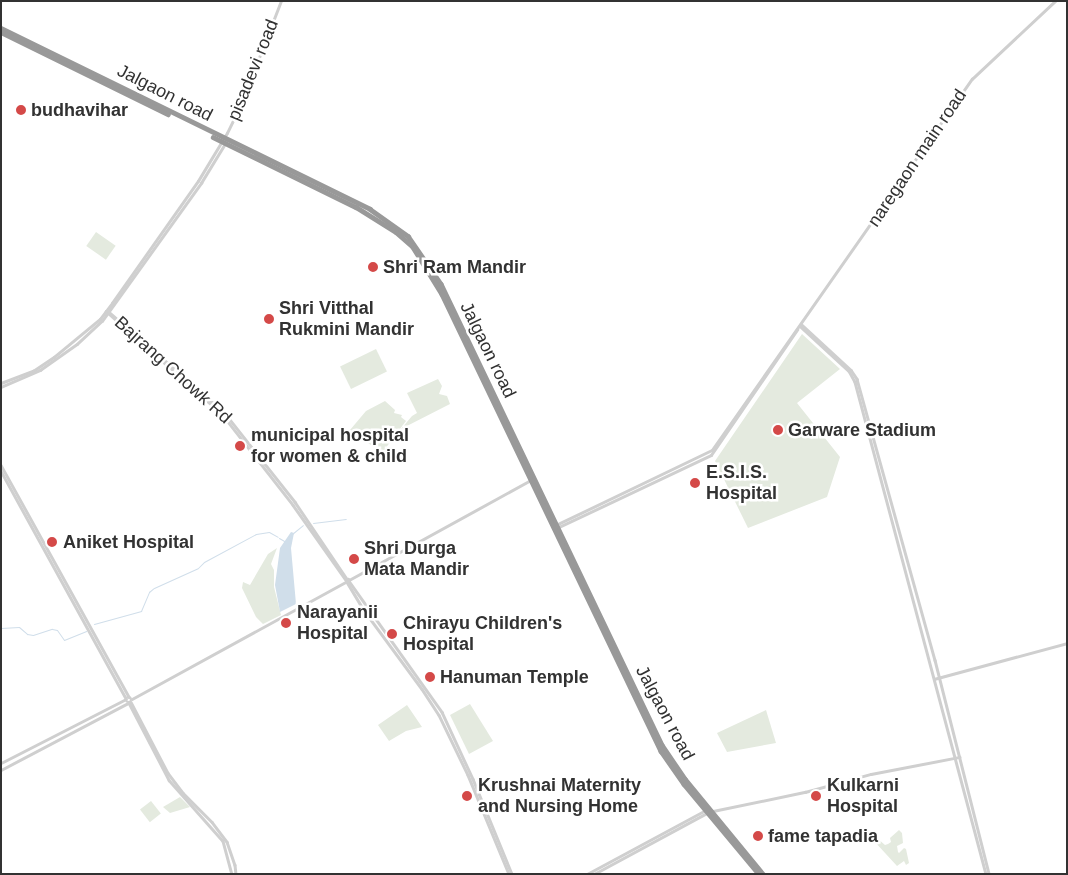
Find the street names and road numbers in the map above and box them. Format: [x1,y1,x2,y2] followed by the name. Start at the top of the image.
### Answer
[223,16,283,124] street label: pisadevi road
[114,60,216,126] street label: Jalgaon road
[863,85,971,231] street label: naregaon main road
[455,298,521,402] street label: Jalgaon road
[110,312,236,428] street label: Bajrang Chowk Rd
[631,662,699,764] street label: Jalgaon road

